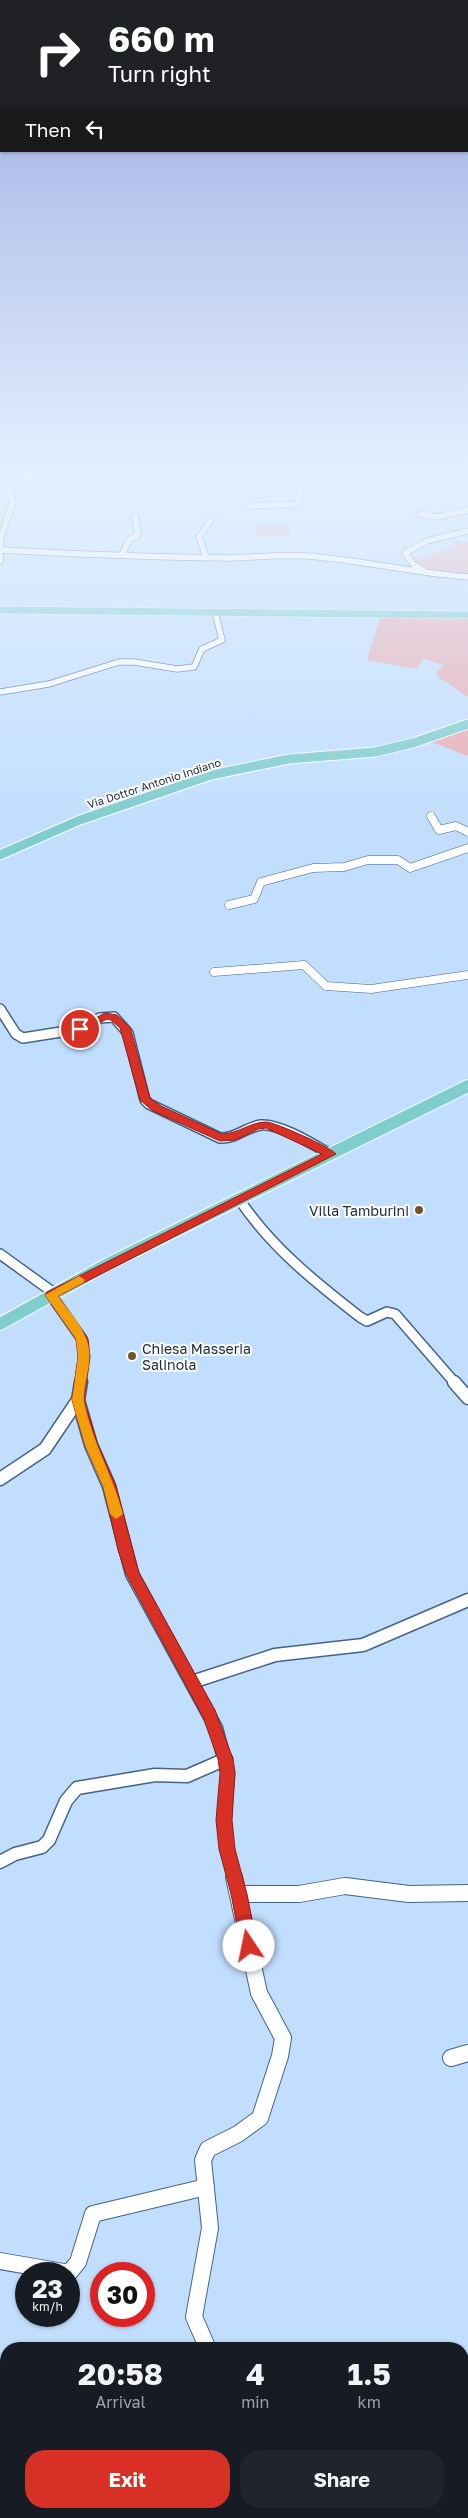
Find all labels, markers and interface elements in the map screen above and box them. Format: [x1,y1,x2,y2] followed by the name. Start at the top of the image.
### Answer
[108,18,215,60] text: 660 m
[25,20,90,85] icon: right
[108,60,211,87] text: Turn right
[81,115,109,143] icon: left
[25,118,71,141] text: Then
[86,755,223,811] street label: Via Dottor Antonio Indiano
[59,1008,101,1050] pin
[66,1015,94,1043] icon: arrive
[309,1202,409,1219] place label: Villa Tamburini
[413,1204,425,1216] marker: Villa Tamburini
[142,1340,251,1373] place label: Chiesa Masseria Salinola
[126,1350,138,1362] marker: Chiesa Masseria Salinola
[222,1919,274,1971] position arrow
[90,2262,155,2327] speed limit sign: 30
[32,2273,63,2304] text: 23
[32,2299,63,2314] text: km/h
[78,2356,163,2392] text: 20:58
[246,2356,265,2392] text: 4
[348,2356,391,2392] text: 1.5
[95,2392,146,2412] text: Arrival
[241,2392,269,2412] text: min
[358,2392,381,2412] text: km
[25,2450,230,2508] button: Exit
[240,2450,444,2508] button: Share

